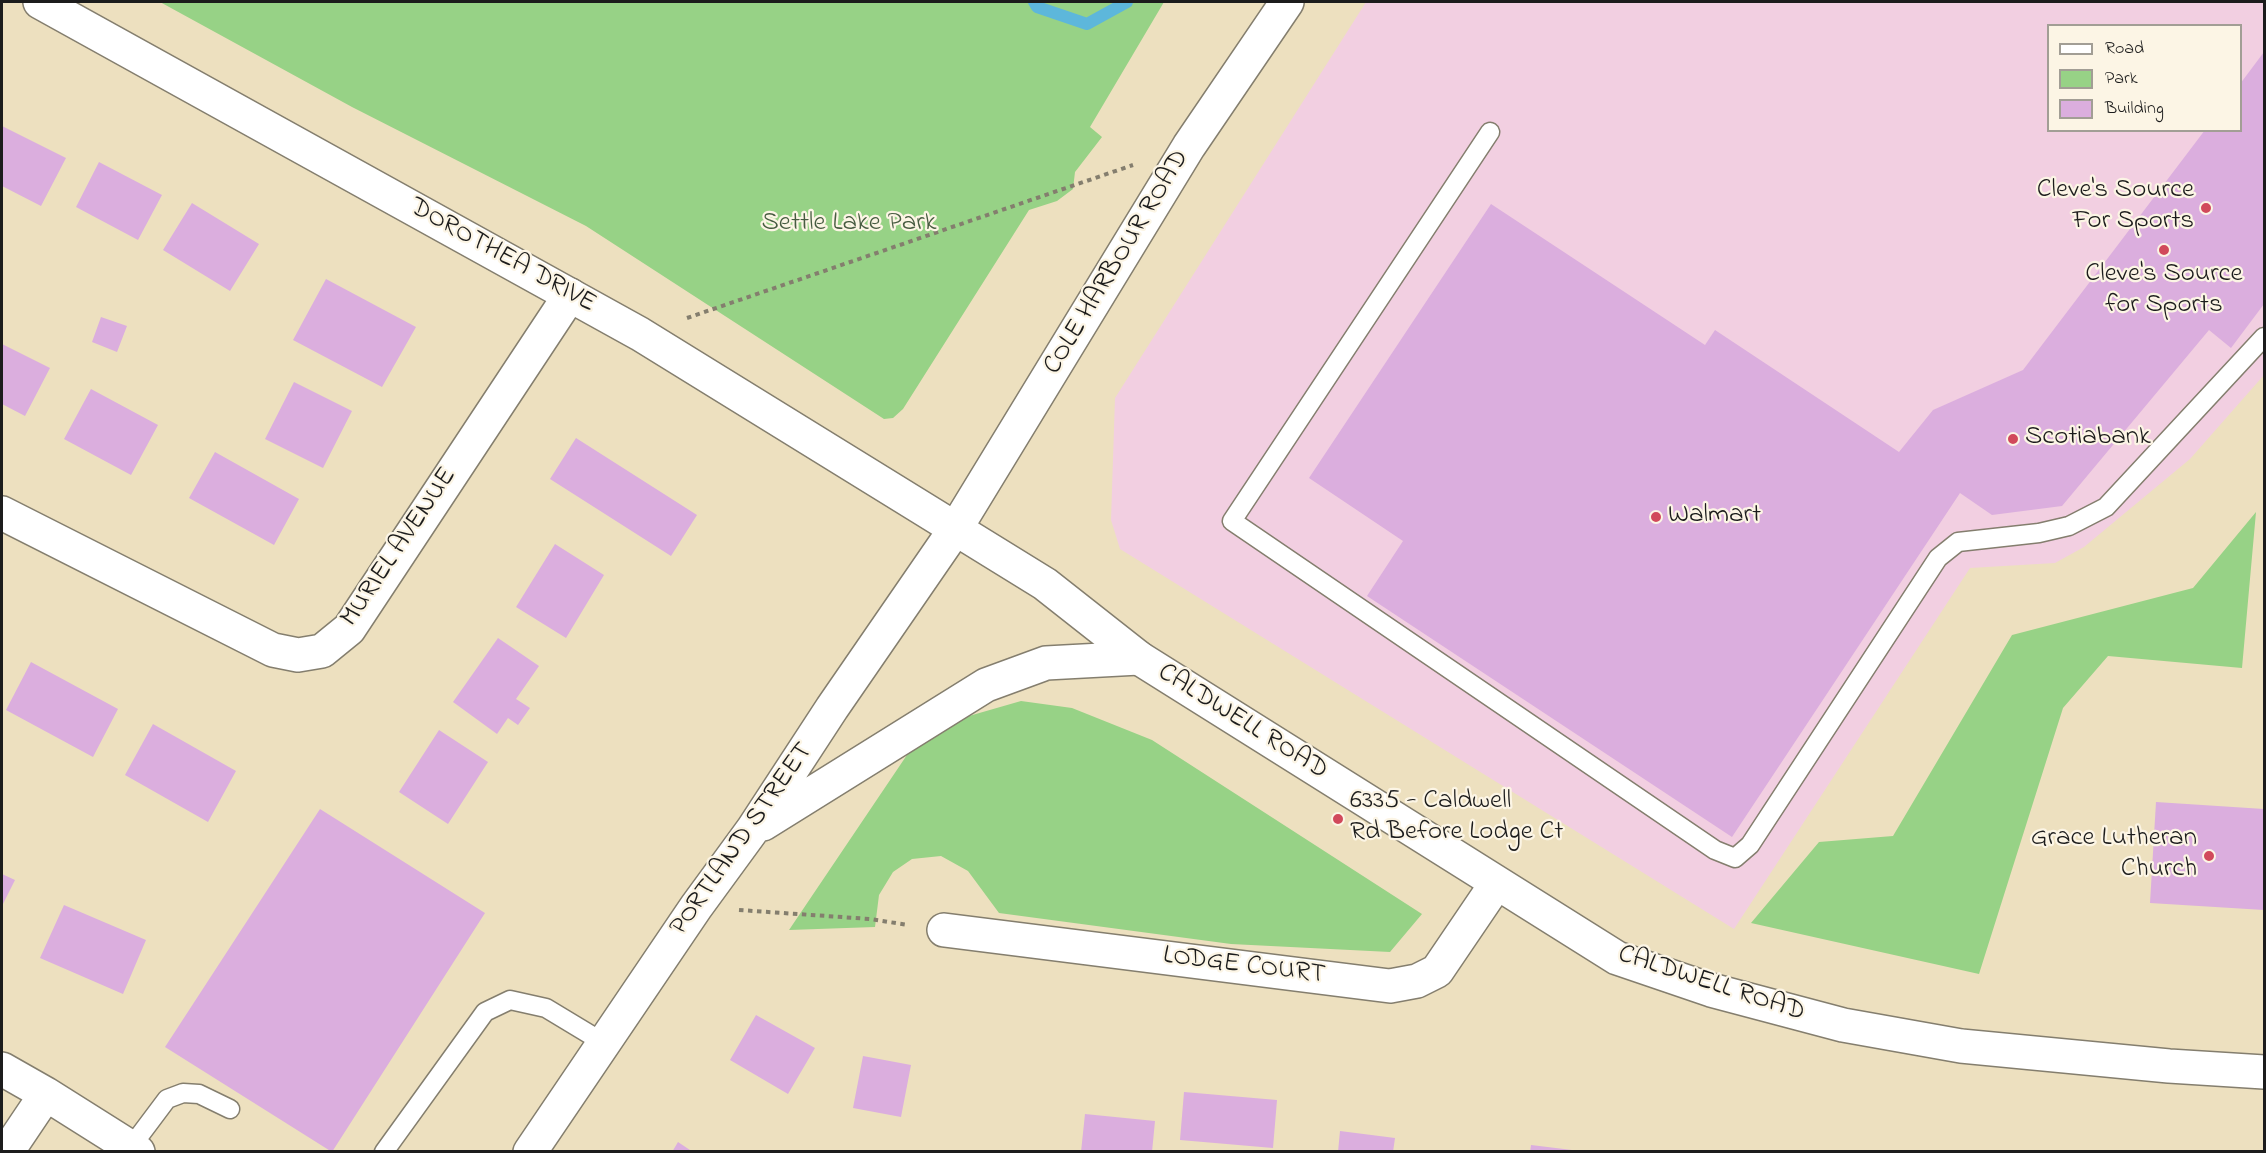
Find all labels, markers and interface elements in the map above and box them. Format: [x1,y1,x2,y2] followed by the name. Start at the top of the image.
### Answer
[2047,24,2242,132] legend
[2105,36,2144,62] text: Road
[2105,66,2138,92] text: Park
[2105,96,2164,122] text: Building
[1038,145,1198,381] street label: COLE HARBOUR ROAD
[2037,176,2194,239] place label: Cleve's Source For Sports
[403,192,601,322] street label: DOROTHEA DRIVE
[2199,201,2213,215] marker: Cleve's Source For Sports
[762,209,936,241] park label: Settle Lake Park
[2157,243,2171,257] marker: Cleve's Source for Sports
[2085,260,2243,323] place label: Cleve's Source for Sports
[2025,423,2151,455] place label: Scotiabank
[2006,432,2020,446] marker: Scotiabank
[335,462,465,634] street label: MURIEL AVENUE
[1668,501,1761,533] place label: Walmart
[1649,510,1663,524] marker: Walmart
[1151,658,1333,788] street label: CALDWELL ROAD
[664,737,822,943] street label: PORTLAND STREET
[1350,787,1563,850] place label: 6335 - Caldwell Rd Before Lodge Ct
[1331,812,1345,826] marker: 6335 - Caldwell Rd Before Lodge Ct
[2031,824,2197,887] place label: Grace Lutheran Church
[2202,849,2216,863] marker: Grace Lutheran Church
[1613,940,1809,1030] street label: CALDWELL ROAD
[1161,941,1327,993] street label: LODGE COURT

